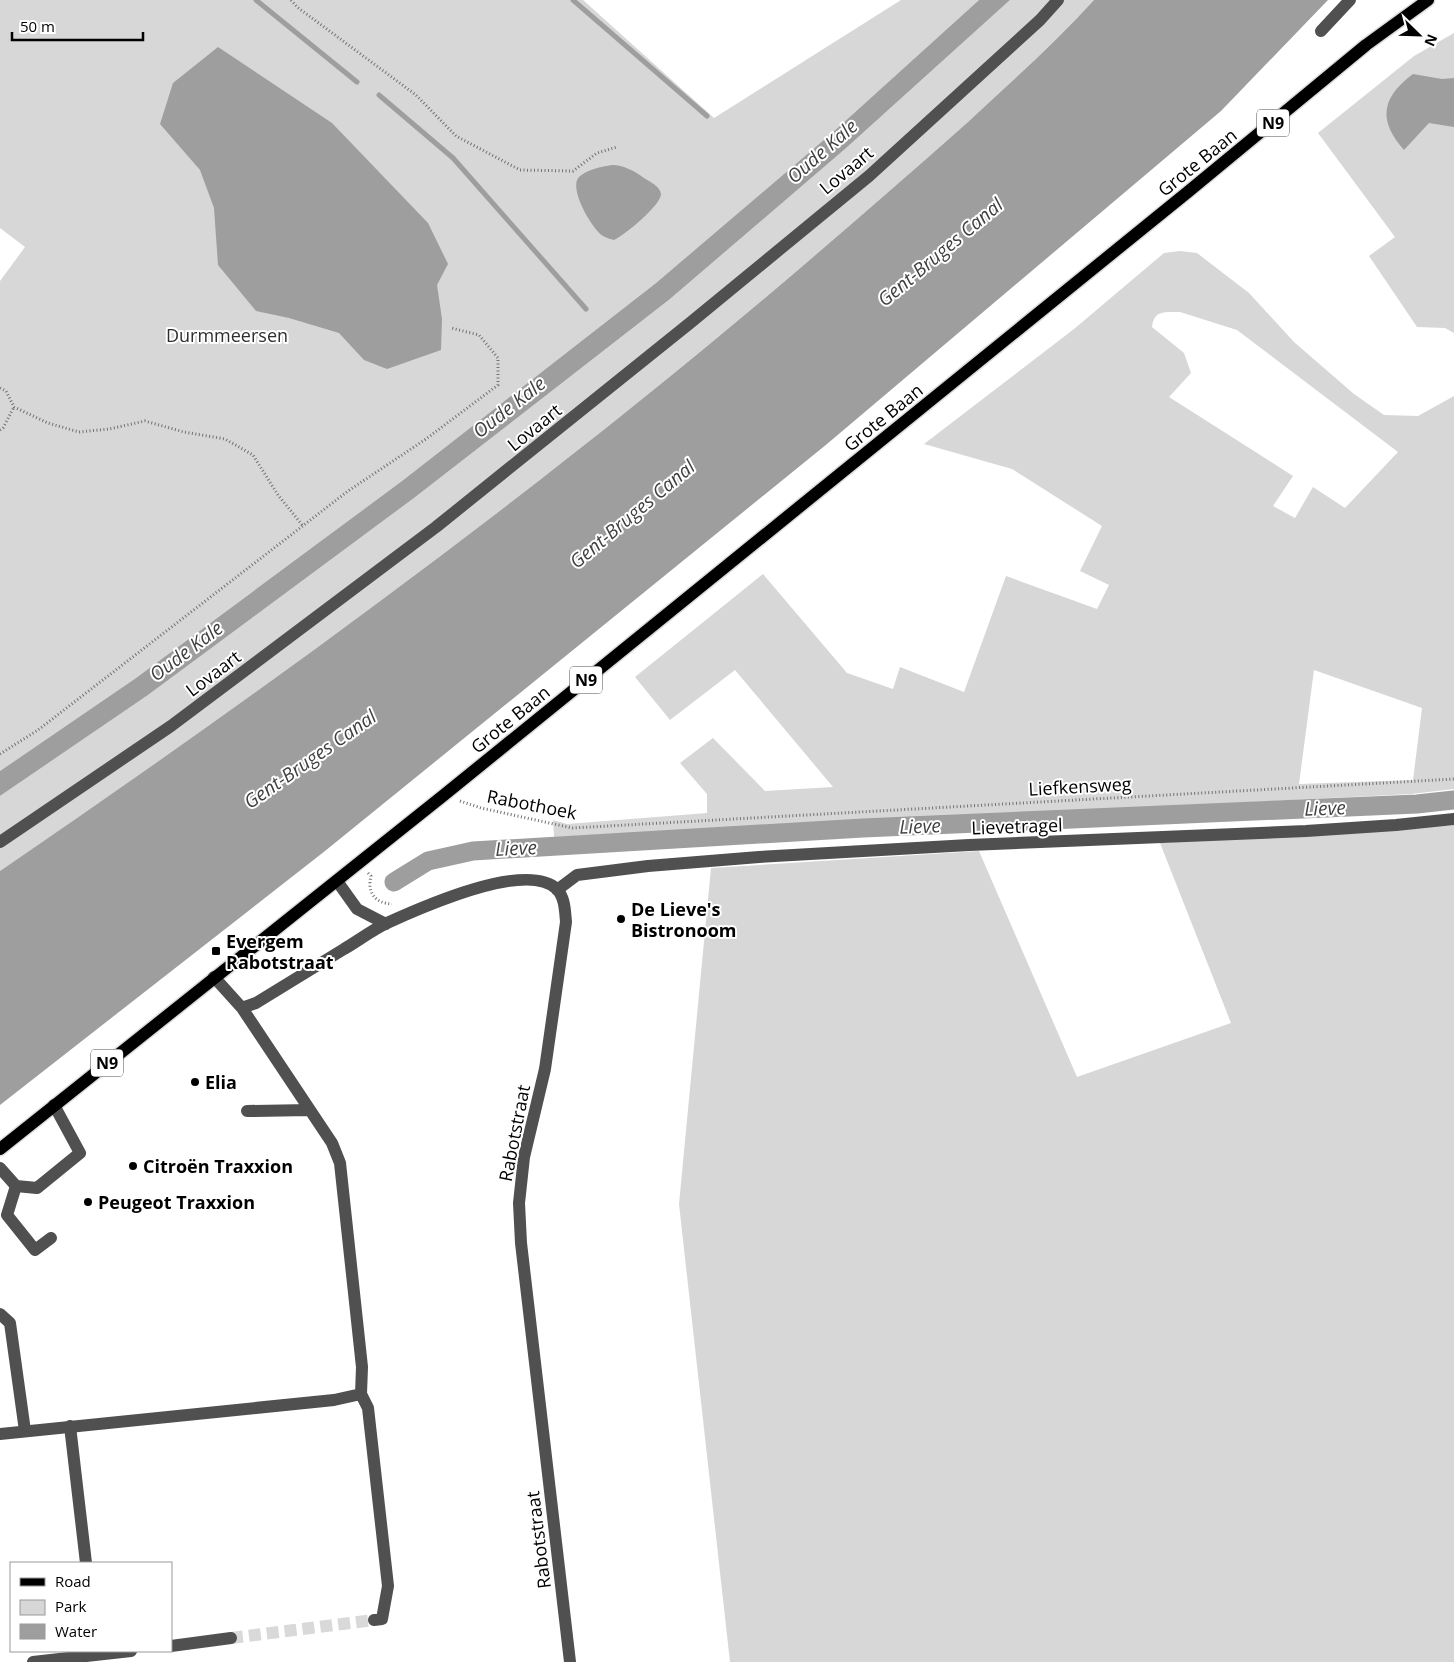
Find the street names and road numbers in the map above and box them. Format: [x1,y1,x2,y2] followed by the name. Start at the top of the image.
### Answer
[1257,110,1289,136] road number: N9
[1152,123,1242,201] street label: Grote Baan
[814,141,878,199] street label: Lovaart
[838,378,928,456] street label: Grote Baan
[502,398,566,456] street label: Lovaart
[181,644,245,702] street label: Lovaart
[570,666,602,694] road number: N9
[465,680,555,758] street label: Grote Baan
[1028,771,1132,801] street label: Liefkensweg
[485,784,579,825] street label: Rabothoek
[971,812,1063,840] street label: Lievetragel
[91,1050,123,1076] road number: N9
[493,1083,535,1183] street label: Rabotstraat
[520,1490,556,1590] street label: Rabotstraat

